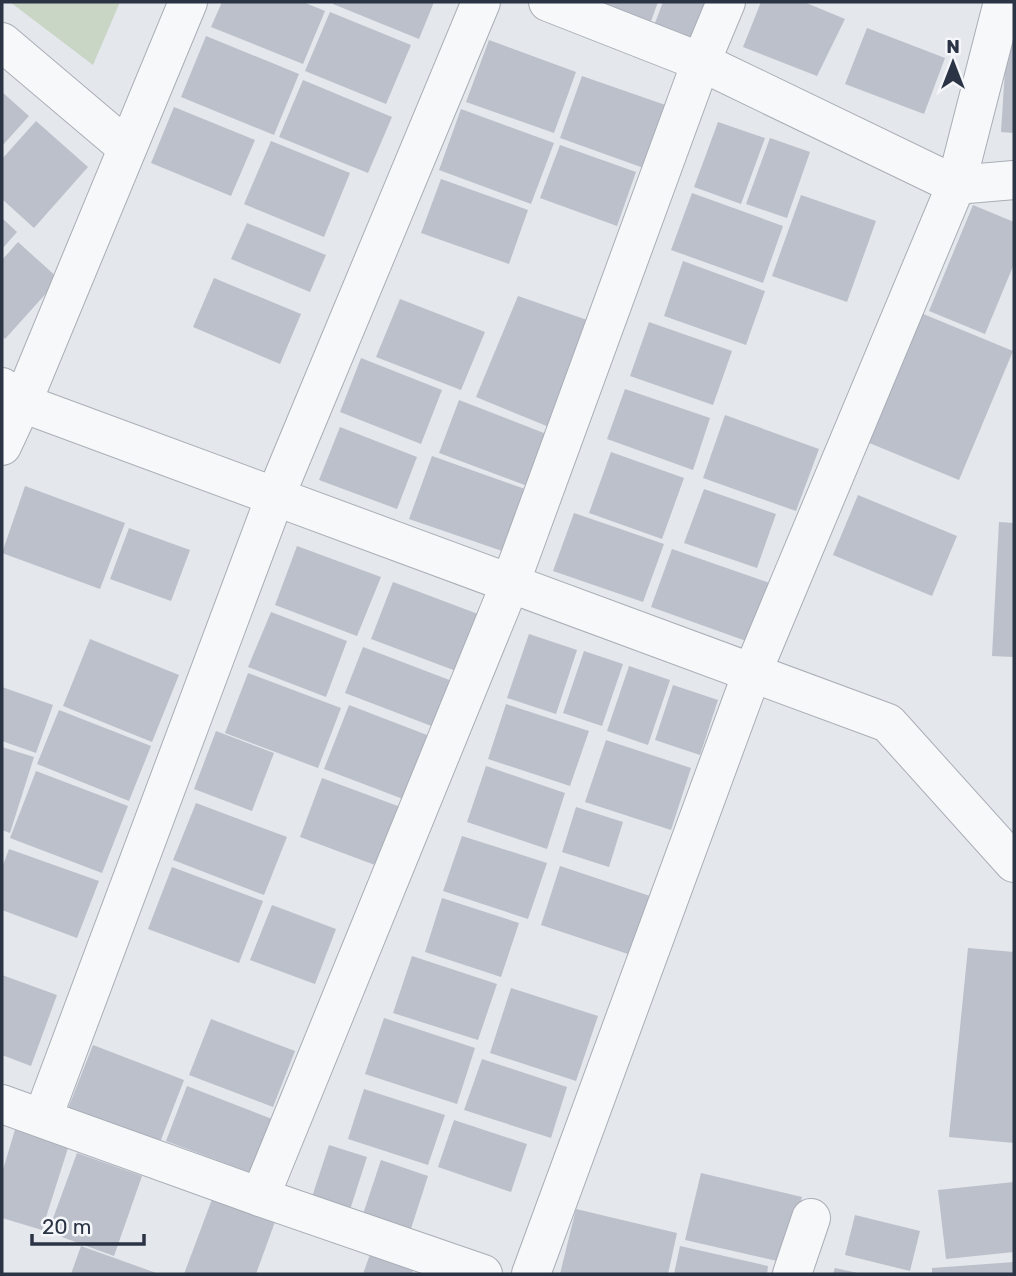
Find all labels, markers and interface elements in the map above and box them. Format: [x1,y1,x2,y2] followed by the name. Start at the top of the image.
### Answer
[918,28,988,98] north arrow
[946,35,960,58] text: N
[32,1202,144,1246] scale bar
[42,1214,91,1239] text: 20 m

